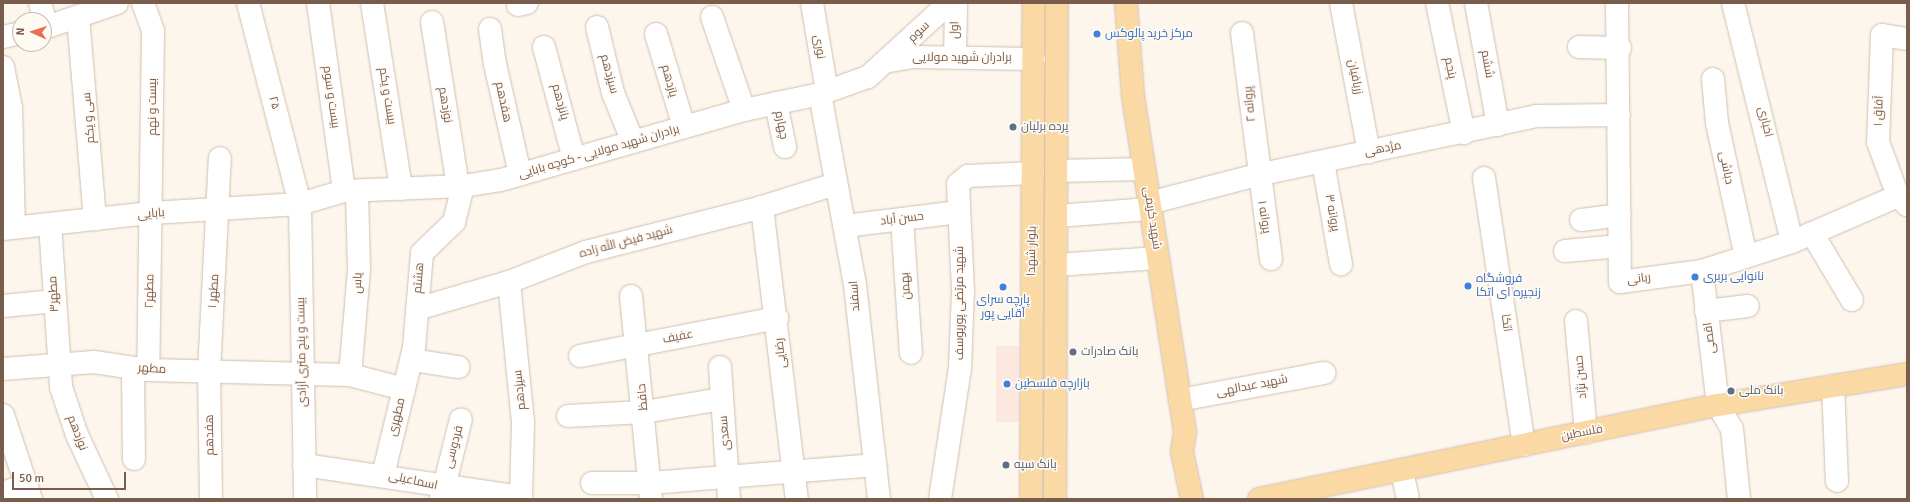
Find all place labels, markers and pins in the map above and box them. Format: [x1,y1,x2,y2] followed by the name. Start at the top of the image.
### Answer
[1105,27,1193,41] place label: مركز خريد پالوكس
[1092,29,1102,39] marker: مركز خريد پالوكس
[1021,120,1068,134] place label: پرده برلیان
[1008,122,1018,132] marker: پرده برلیان
[1703,270,1764,284] place label: نانوایی بربری
[1476,272,1541,300] place label: فروشگاه زنجیره ای اتکا
[1690,272,1700,282] marker: نانوایی بربری
[1463,281,1473,291] marker: فروشگاه زنجیره ای اتکا
[998,282,1008,292] marker: پارچه سرای آقایی پور
[976,293,1030,321] place label: پارچه سرای آقایی پور
[1081,345,1138,359] place label: بانک صادرات
[1068,347,1078,357] marker: بانک صادرات
[1015,377,1090,391] place label: بازارچه فلسطین
[1002,379,1012,389] marker: بازارچه فلسطین
[1739,384,1783,398] place label: بانک ملی
[1726,386,1736,396] marker: بانک ملی
[1014,458,1057,472] place label: بانک سپه
[1001,460,1011,470] marker: بانک سپه

